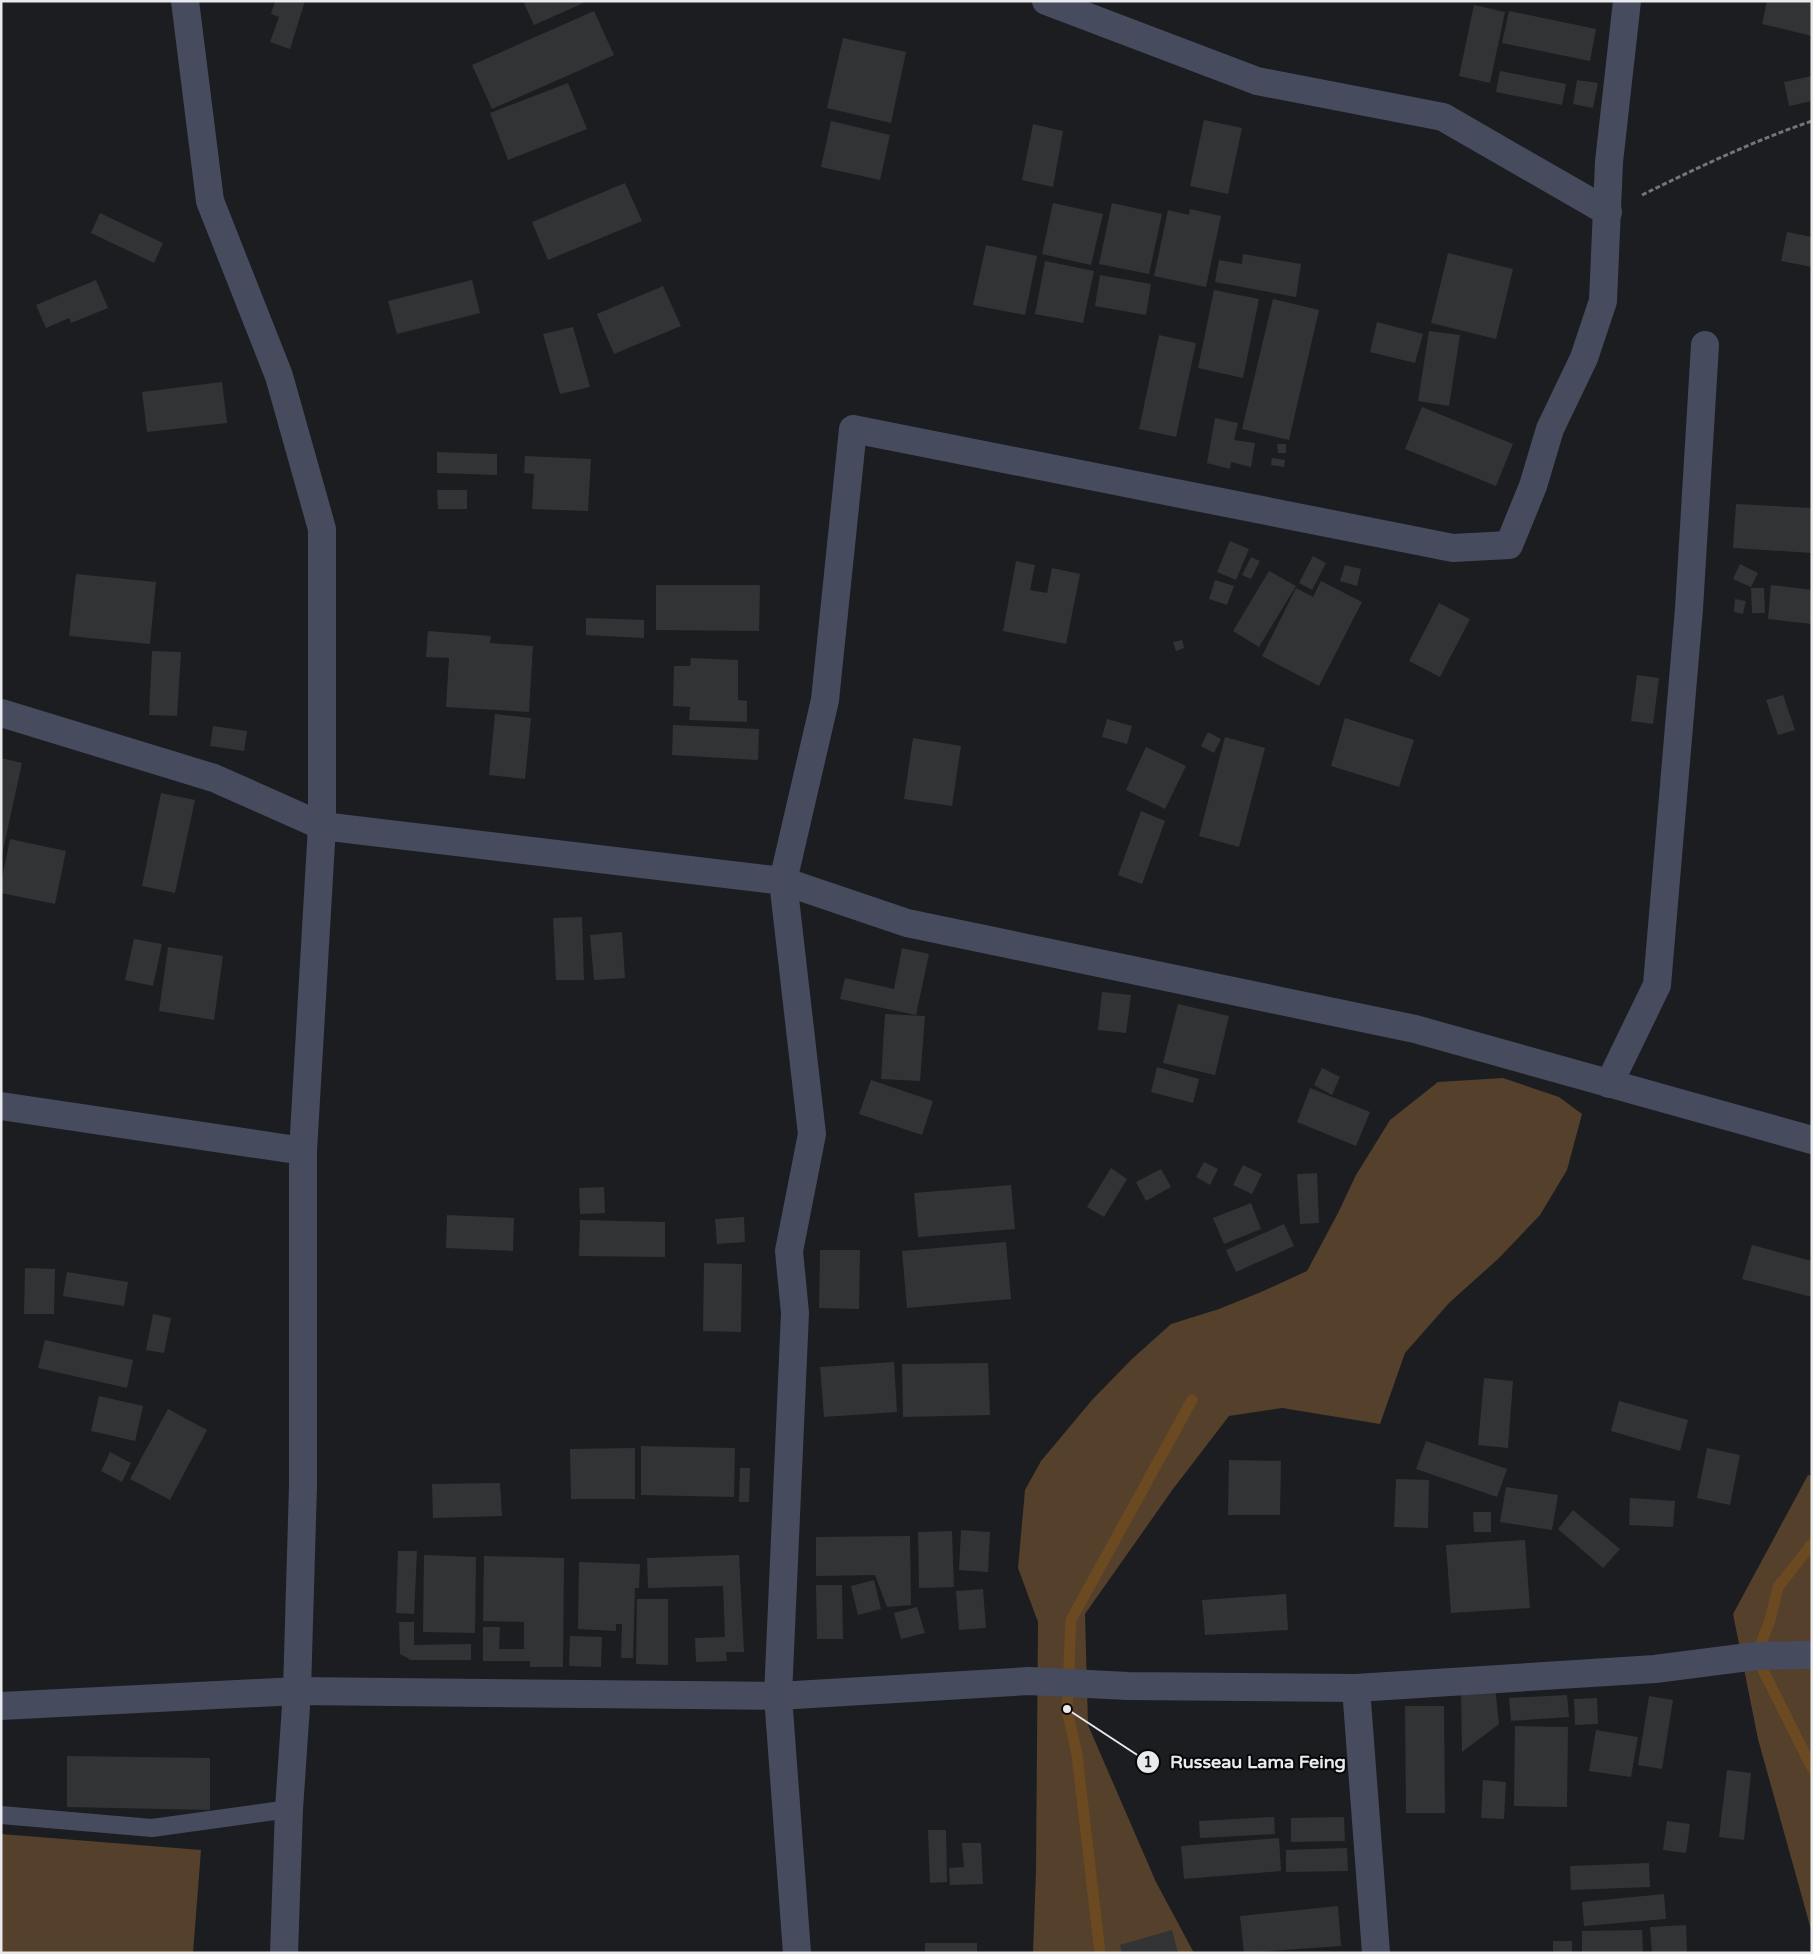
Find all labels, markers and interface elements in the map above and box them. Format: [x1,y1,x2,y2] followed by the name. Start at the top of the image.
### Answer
[1135,1745,1356,1778] callout: Russeau Lama Feing
[1170,1751,1346,1773] text: Russeau Lama Feing
[1143,1753,1153,1771] text: 1

